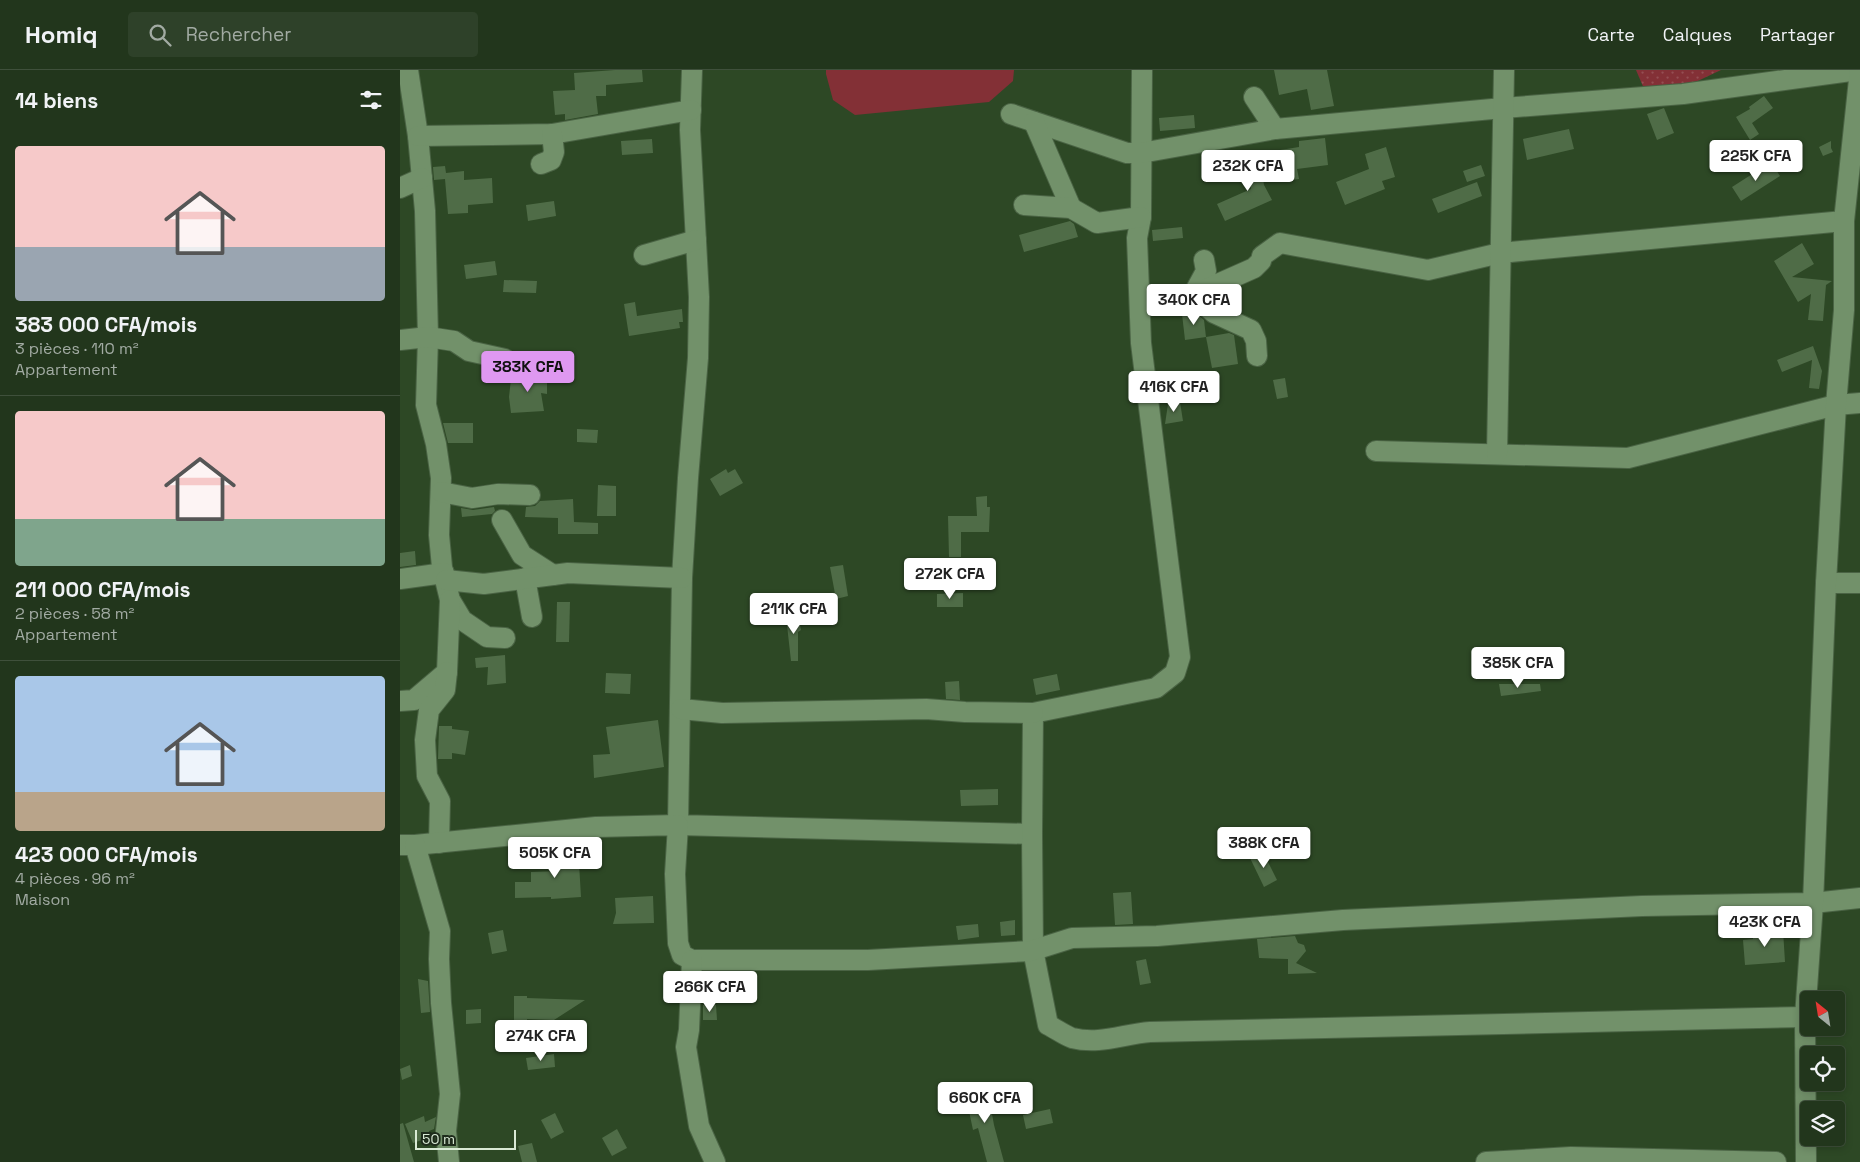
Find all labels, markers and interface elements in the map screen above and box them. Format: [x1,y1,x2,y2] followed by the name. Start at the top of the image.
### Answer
[128,12,478,57] search box
[25,19,98,50] text: Homiq
[146,21,174,49] icon: search
[186,22,291,47] text: Rechercher
[1588,23,1635,46] text: Carte
[1663,23,1732,46] text: Calques
[1760,23,1835,46] text: Partager
[357,86,385,114] icon: filters
[15,87,98,114] text: 14 biens
[1704,140,1808,182] pin: 225K CFA
[1721,145,1791,166] text: 225K CFA
[1196,150,1300,192] pin: 232K CFA
[1212,155,1284,176] text: 232K CFA
[155,178,245,268] icon: home
[1142,284,1246,326] pin: 340K CFA
[1158,289,1230,310] text: 340K CFA
[15,311,197,338] text: 383 000 CFA/mois
[15,338,139,359] text: 3 pièces · 110 m²
[476,350,580,393] pin: 383K CFA
[492,356,564,377] text: 383K CFA
[15,359,118,380] text: Appartement
[1122,370,1226,413] pin: 416K CFA
[1139,376,1209,397] text: 416K CFA
[155,444,245,534] icon: home
[898,558,1002,600] pin: 272K CFA
[915,563,985,584] text: 272K CFA
[15,576,191,603] text: 211 000 CFA/mois
[742,592,846,635] pin: 211K CFA
[761,598,827,619] text: 211K CFA
[15,603,134,624] text: 2 pièces · 58 m²
[15,624,118,645] text: Appartement
[1466,646,1570,689] pin: 385K CFA
[1482,652,1554,673] text: 385K CFA
[155,709,245,799] icon: home
[1212,826,1316,869] pin: 388K CFA
[1228,832,1300,853] text: 388K CFA
[503,836,607,879] pin: 505K CFA
[15,841,198,868] text: 423 000 CFA/mois
[519,842,591,863] text: 505K CFA
[15,868,135,889] text: 4 pièces · 96 m²
[15,889,70,910] text: Maison
[1713,906,1817,948] pin: 423K CFA
[1729,911,1801,932] text: 423K CFA
[658,970,762,1013] pin: 266K CFA
[674,976,746,997] text: 266K CFA
[1800,991,1845,1036] north arrow
[1800,991,1845,1146] map controls
[489,1020,593,1062] pin: 274K CFA
[506,1025,576,1046] text: 274K CFA
[1800,1046,1845,1091] button: locate
[933,1082,1037,1124] pin: 660K CFA
[949,1087,1021,1108] text: 660K CFA
[1800,1101,1845,1146] button: layers
[415,1127,516,1150] scale bar
[422,1130,455,1148] text: 50 m

